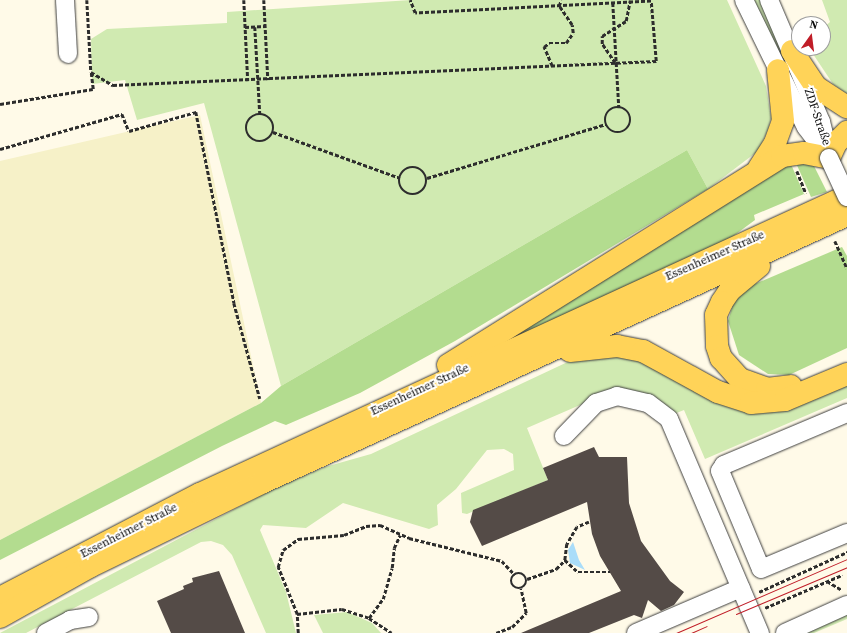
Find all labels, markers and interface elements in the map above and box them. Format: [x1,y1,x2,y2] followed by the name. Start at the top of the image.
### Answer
[791,16,831,56] north arrow
[808,17,819,33] text: N
[801,87,833,147] street label: ZDF-Straße
[663,228,767,284] street label: Essenheimer Straße
[368,361,472,419] street label: Essenheimer Straße
[78,500,180,562] street label: Essenheimer Straße

